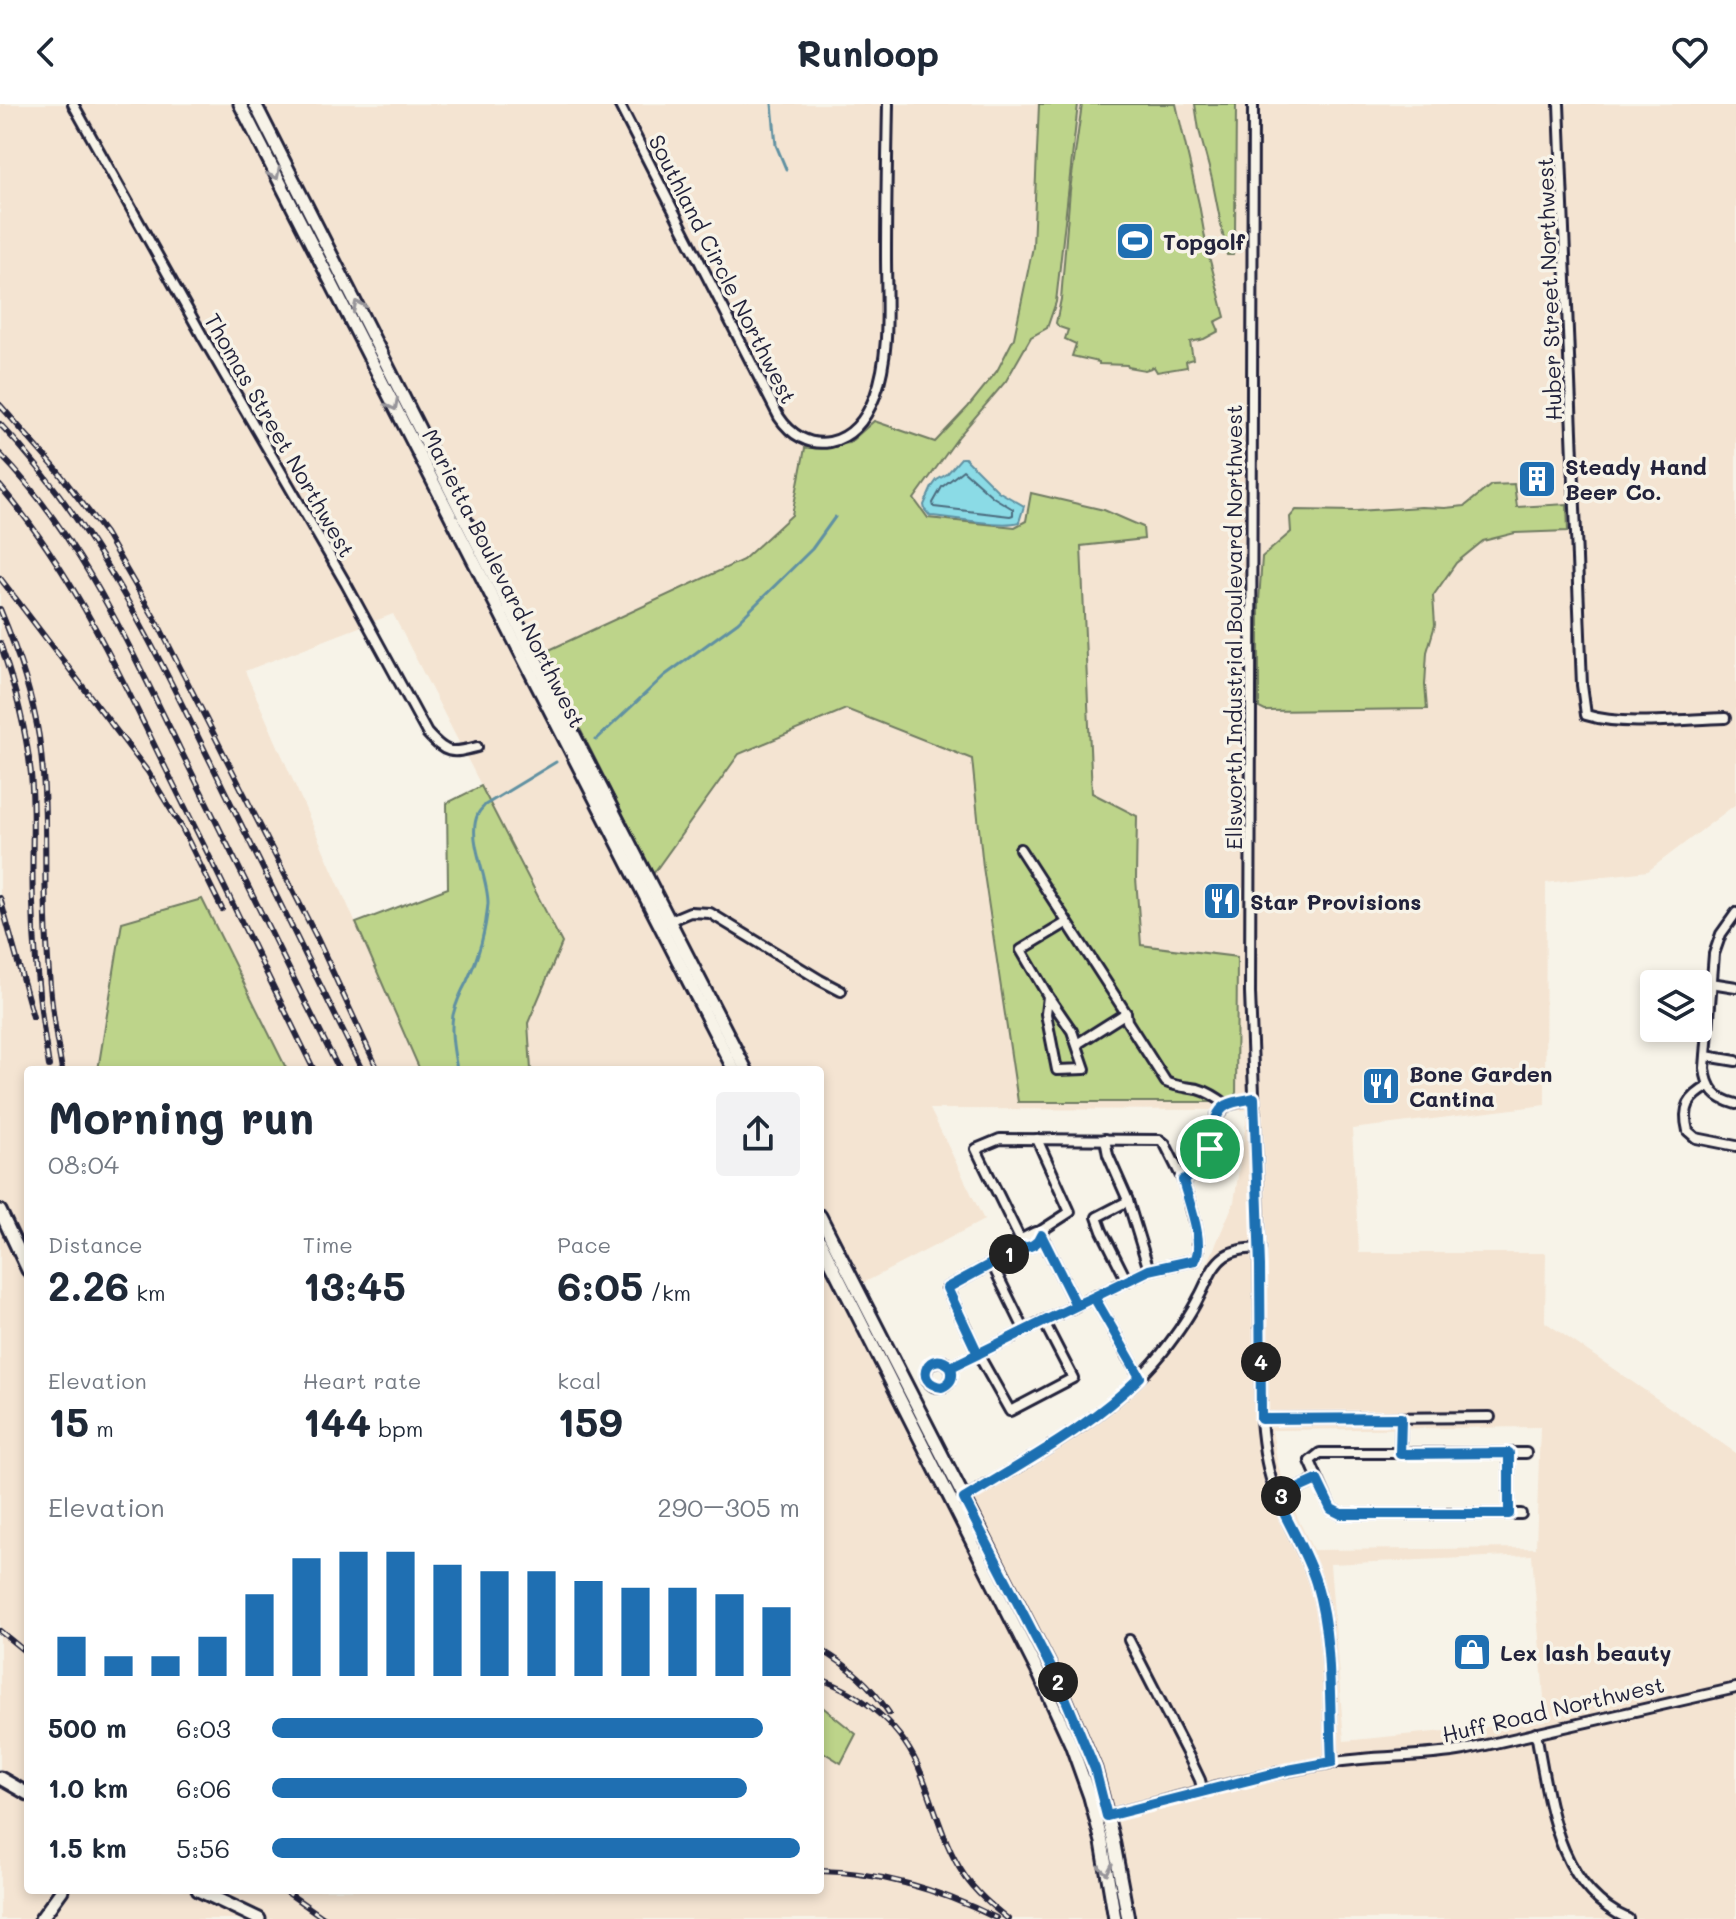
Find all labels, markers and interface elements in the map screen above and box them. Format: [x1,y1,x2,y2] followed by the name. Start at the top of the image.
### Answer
[797,29,939,76] text: Runloop
[24,30,68,74] icon: back
[1668,30,1712,74] icon: heart
[642,130,804,408] street label: Southland Circle Northwest
[1530,157,1568,421] street label: Huber Street Northwest
[266,165,281,180] one-way arrow
[1114,220,1156,262] sports icon: Topgolf
[1163,227,1246,256] place label: Topgolf
[352,300,368,315] one-way arrow
[198,308,362,562] street label: Thomas Street Northwest
[384,397,399,412] one-way arrow
[1219,404,1248,850] street label: Ellsworth Industrial Boulevard Northwest
[416,424,592,732] street label: Marietta Boulevard Northwest
[1565,452,1707,506] place label: Steady Hand Beer Co.
[1516,458,1558,500] building icon: Steady Hand Beer Co.
[1201,880,1243,922] restaurant icon: Star Provisions
[1250,887,1421,916] place label: Star Provisions
[1640,970,1712,1042] map controls
[1640,970,1712,1042] button: layers
[1409,1059,1552,1113] place label: Bone Garden Cantina
[1360,1065,1402,1107] restaurant icon: Bone Garden Cantina
[48,1088,314,1145] text: Morning run
[716,1092,800,1176] button: share
[1176,1115,1244,1183] pin
[1188,1127,1232,1171] icon: arrive
[48,1147,119,1181] text: 08:04
[48,1230,143,1259] text: Distance
[303,1230,353,1259] text: Time
[557,1230,611,1259] text: Pace
[989,1234,1029,1274] pin: 1
[1004,1239,1014,1268] text: 1
[48,1259,129,1311] text: 2.26
[303,1259,406,1311] text: 13:45
[557,1259,643,1311] text: 6:05
[129,1278,166,1307] text: km
[643,1278,691,1307] text: /km
[1241,1342,1281,1382] pin: 4
[1254,1347,1268,1376] text: 4
[48,1366,147,1395] text: Elevation
[303,1366,421,1395] text: Heart rate
[557,1366,601,1395] text: kcal
[48,1395,89,1447] text: 15
[303,1395,371,1447] text: 144
[557,1395,622,1447] text: 159
[89,1414,114,1443] text: m
[371,1414,423,1443] text: bpm
[1261,1476,1301,1516] pin: 3
[1274,1481,1288,1510] text: 3
[48,1490,165,1524] text: Elevation
[657,1490,800,1524] text: 290–305 m
[1451,1631,1493,1673] shop icon: Lex lash beauty
[1500,1638,1672,1667] place label: Lex lash beauty
[1038,1662,1078,1702] pin: 2
[1052,1667,1064,1696] text: 2
[1439,1669,1667,1749] street label: Huff Road Northwest
[48,1711,127,1745] text: 500 m
[176,1711,231,1745] text: 6:03
[48,1771,128,1805] text: 1.0 km
[176,1771,232,1805] text: 6:06
[48,1831,127,1865] text: 1.5 km
[176,1831,230,1865] text: 5:56
[1097,1862,1114,1875] one-way arrow

